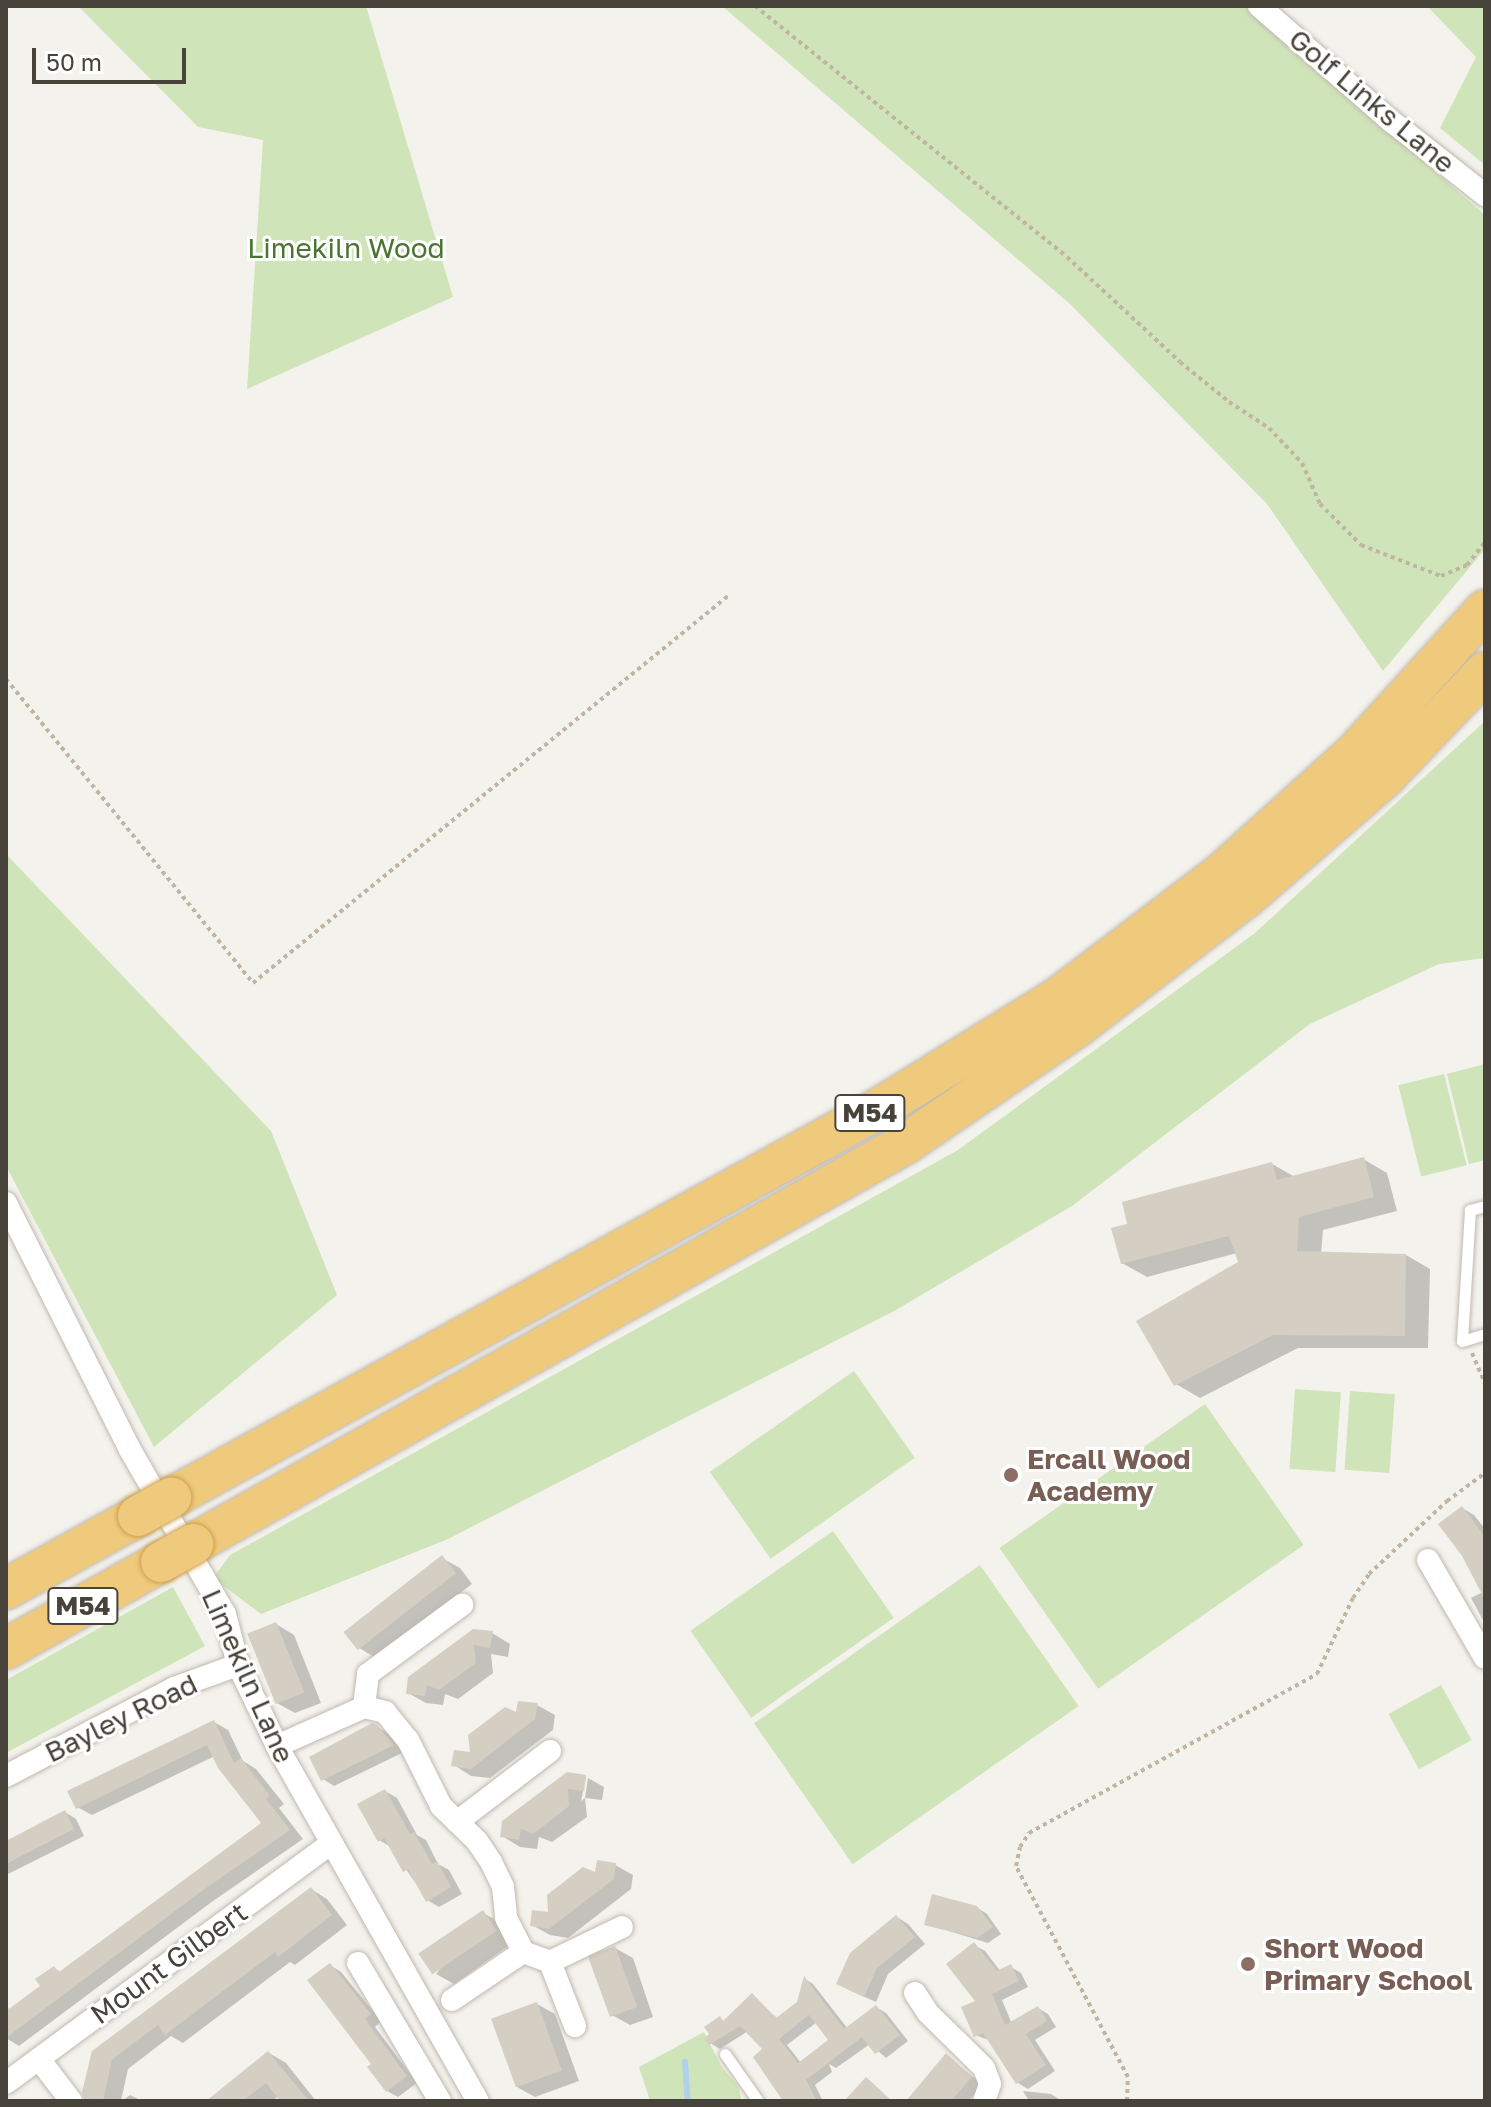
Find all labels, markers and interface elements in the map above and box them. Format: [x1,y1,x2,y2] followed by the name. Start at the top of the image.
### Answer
[1282,22,1462,180] street label: Golf Links Lane
[36,32,190,82] scale bar
[46,47,102,76] text: 50 m
[247,231,445,265] park label: Limekiln Wood
[834,1091,906,1135] road number: M54
[1027,1442,1190,1508] place label: Ercall Wood Academy
[1002,1466,1020,1484] marker: Ercall Wood Academy
[47,1584,119,1628] road number: M54
[195,1584,301,1768] street label: Limekiln Lane
[39,1667,203,1769] street label: Bayley Road
[84,1895,254,2031] street label: Mount Gilbert
[1264,1931,1472,1997] place label: Short Wood Primary School
[1239,1955,1257,1973] marker: Short Wood Primary School

